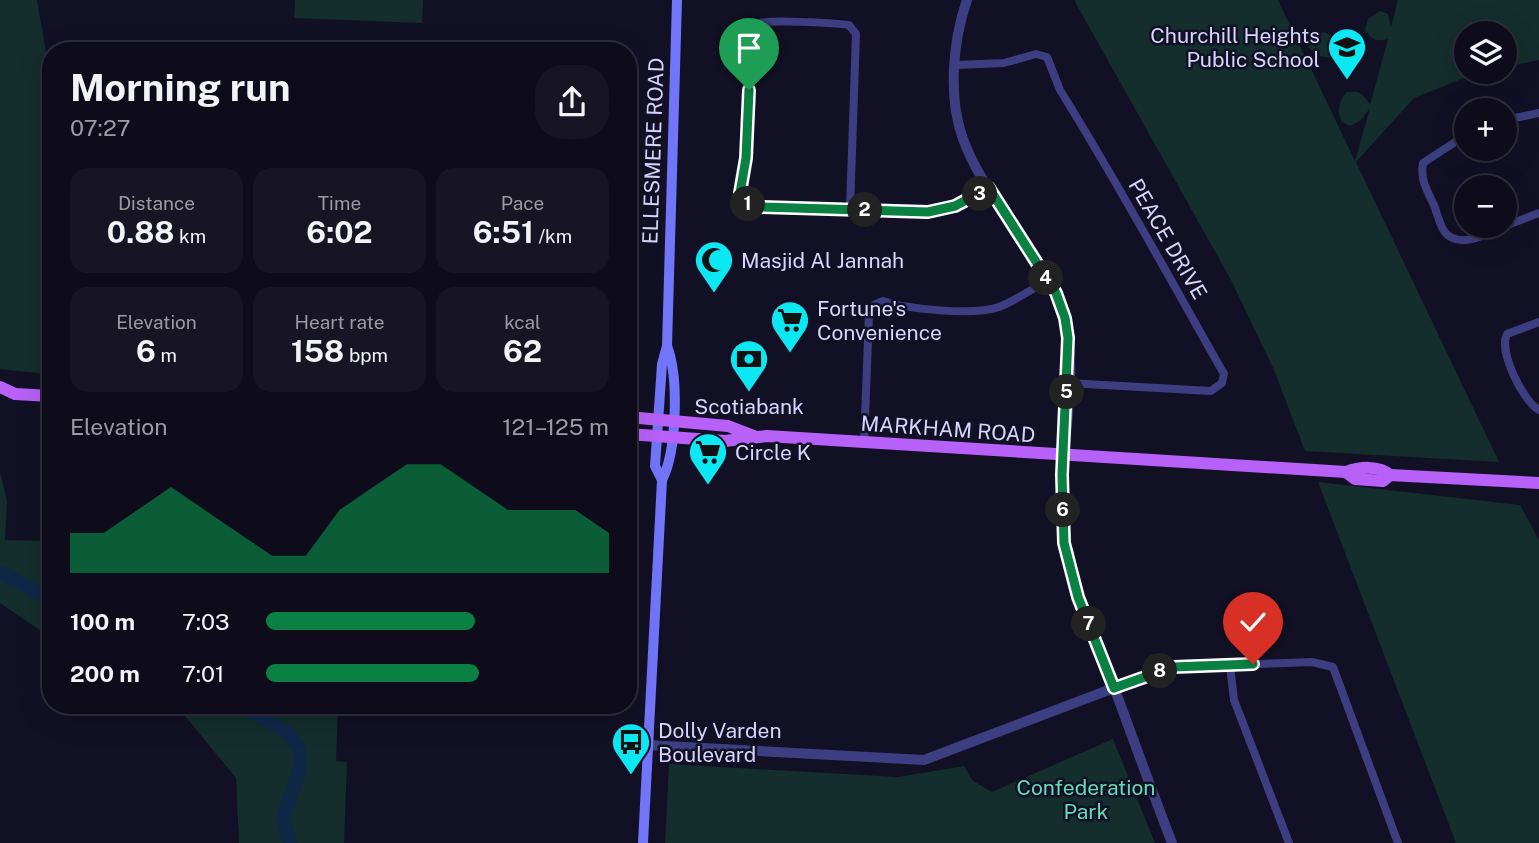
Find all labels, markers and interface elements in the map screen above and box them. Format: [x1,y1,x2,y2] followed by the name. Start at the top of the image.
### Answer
[719,18,779,90] pin
[1454,21,1517,238] map controls
[1454,21,1517,84] button: layers
[1150,23,1320,72] place label: Churchill Heights Public School
[1326,26,1368,81] school or university icon: Churchill Heights Public School
[730,29,768,67] icon: arrive
[637,57,669,245] street label: ELLESMERE ROAD
[70,65,291,110] text: Morning run
[535,65,609,139] button: share
[1454,98,1517,161] button: +
[70,114,131,141] text: 07:27
[1123,174,1213,304] street label: PEACE DRIVE
[1454,175,1517,238] button: −
[962,176,998,212] pin: 3
[973,182,986,204] text: 3
[730,186,766,222] pin: 1
[118,192,195,214] text: Distance
[318,192,361,214] text: Time
[501,192,544,214] text: Pace
[743,192,752,214] text: 1
[848,192,882,228] pin: 2
[858,198,871,220] text: 2
[107,214,174,250] text: 0.88
[306,214,373,250] text: 6:02
[473,214,534,250] text: 6:51
[174,225,206,247] text: km
[534,225,572,247] text: /km
[693,239,735,294] mosque icon: Masjid Al Jannah
[741,248,904,273] place label: Masjid Al Jannah
[1028,260,1064,296] pin: 4
[1039,266,1052,288] text: 4
[817,296,942,345] place label: Fortune's Convenience
[769,299,811,354] supermarket icon: Fortune's Convenience
[116,311,197,333] text: Elevation
[295,311,384,333] text: Heart rate
[504,311,541,333] text: kcal
[136,333,156,369] text: 6
[291,333,344,369] text: 158
[503,333,542,369] text: 62
[728,338,770,393] bank icon: Scotiabank
[156,344,177,366] text: m
[344,344,388,366] text: bpm
[1050,374,1084,410] pin: 5
[1060,380,1073,402] text: 5
[694,394,804,419] place label: Scotiabank
[860,410,1036,448] street label: MARKHAM ROAD
[70,413,168,440] text: Elevation
[502,413,609,440] text: 121–125 m
[687,431,729,486] supermarket icon: Circle K
[735,440,811,465] place label: Circle K
[1046,492,1080,528] pin: 6
[1056,498,1069,520] text: 6
[1223,592,1283,664] pin
[1234,603,1272,641] icon: check
[1072,606,1106,642] pin: 7
[70,608,135,635] text: 100 m
[182,608,229,635] text: 7:03
[1083,612,1094,634] text: 7
[1142,654,1178,688] pin: 8
[1153,659,1166,681] text: 8
[70,660,140,687] text: 200 m
[182,660,224,687] text: 7:01
[658,718,782,767] place label: Dolly Varden Boulevard
[610,721,652,776] bus stop icon: Dolly Varden Boulevard
[1017,775,1155,824] park label: Confederation Park

